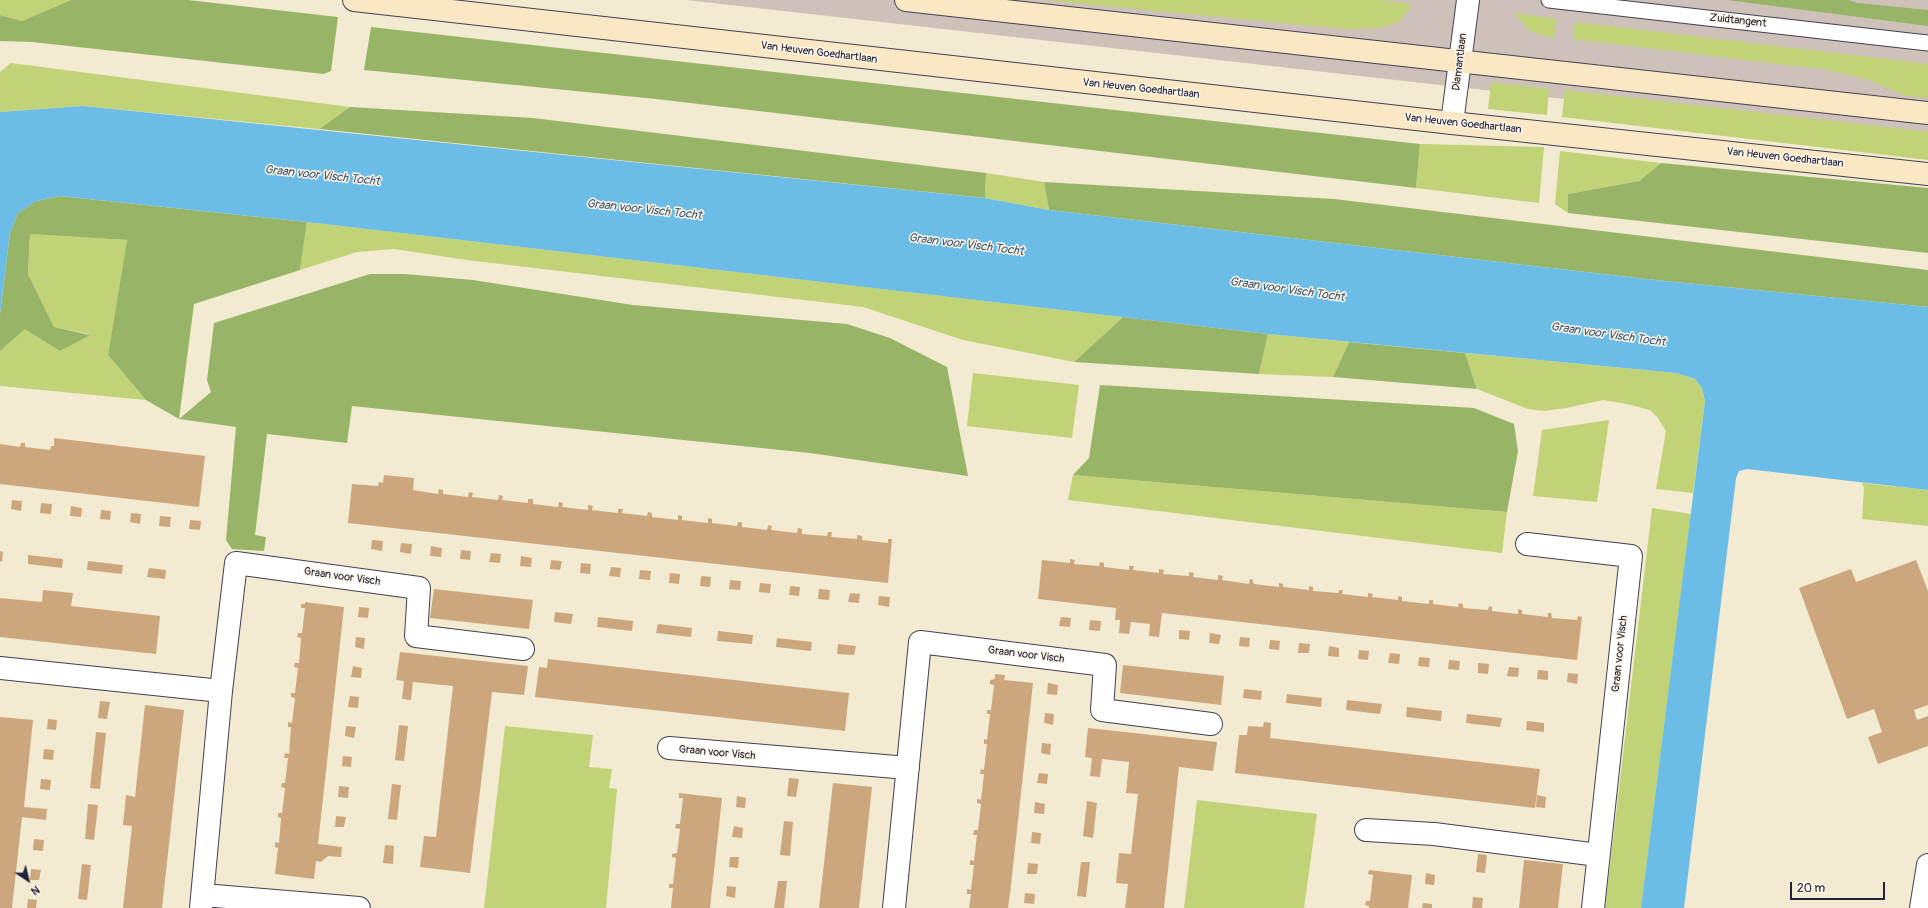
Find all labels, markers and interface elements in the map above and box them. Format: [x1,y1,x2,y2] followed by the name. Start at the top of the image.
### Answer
[1709,11,1767,31] street label: Zuidtangent
[1450,33,1470,91] street label: Diamantlaan
[760,39,878,67] street label: Van Heuven Goedhartlaan
[1082,76,1200,102] street label: Van Heuven Goedhartlaan
[1404,111,1522,137] street label: Van Heuven Goedhartlaan
[1726,145,1844,171] street label: Van Heuven Goedhartlaan
[264,163,380,189] water label: Graan voor Visch Tocht
[586,197,702,223] water label: Graan voor Visch Tocht
[908,231,1024,259] water label: Graan voor Visch Tocht
[1229,275,1345,305] water label: Graan voor Visch Tocht
[1550,320,1666,350] water label: Graan voor Visch Tocht
[303,565,381,589] street label: Graan voor Visch
[1609,615,1631,693] street label: Graan voor Visch
[987,644,1065,666] street label: Graan voor Visch
[678,743,756,763] street label: Graan voor Visch
[8,860,48,900] north arrow
[1792,874,1887,900] scale bar
[1797,881,1825,896] text: 20 m
[28,883,42,898] text: N

